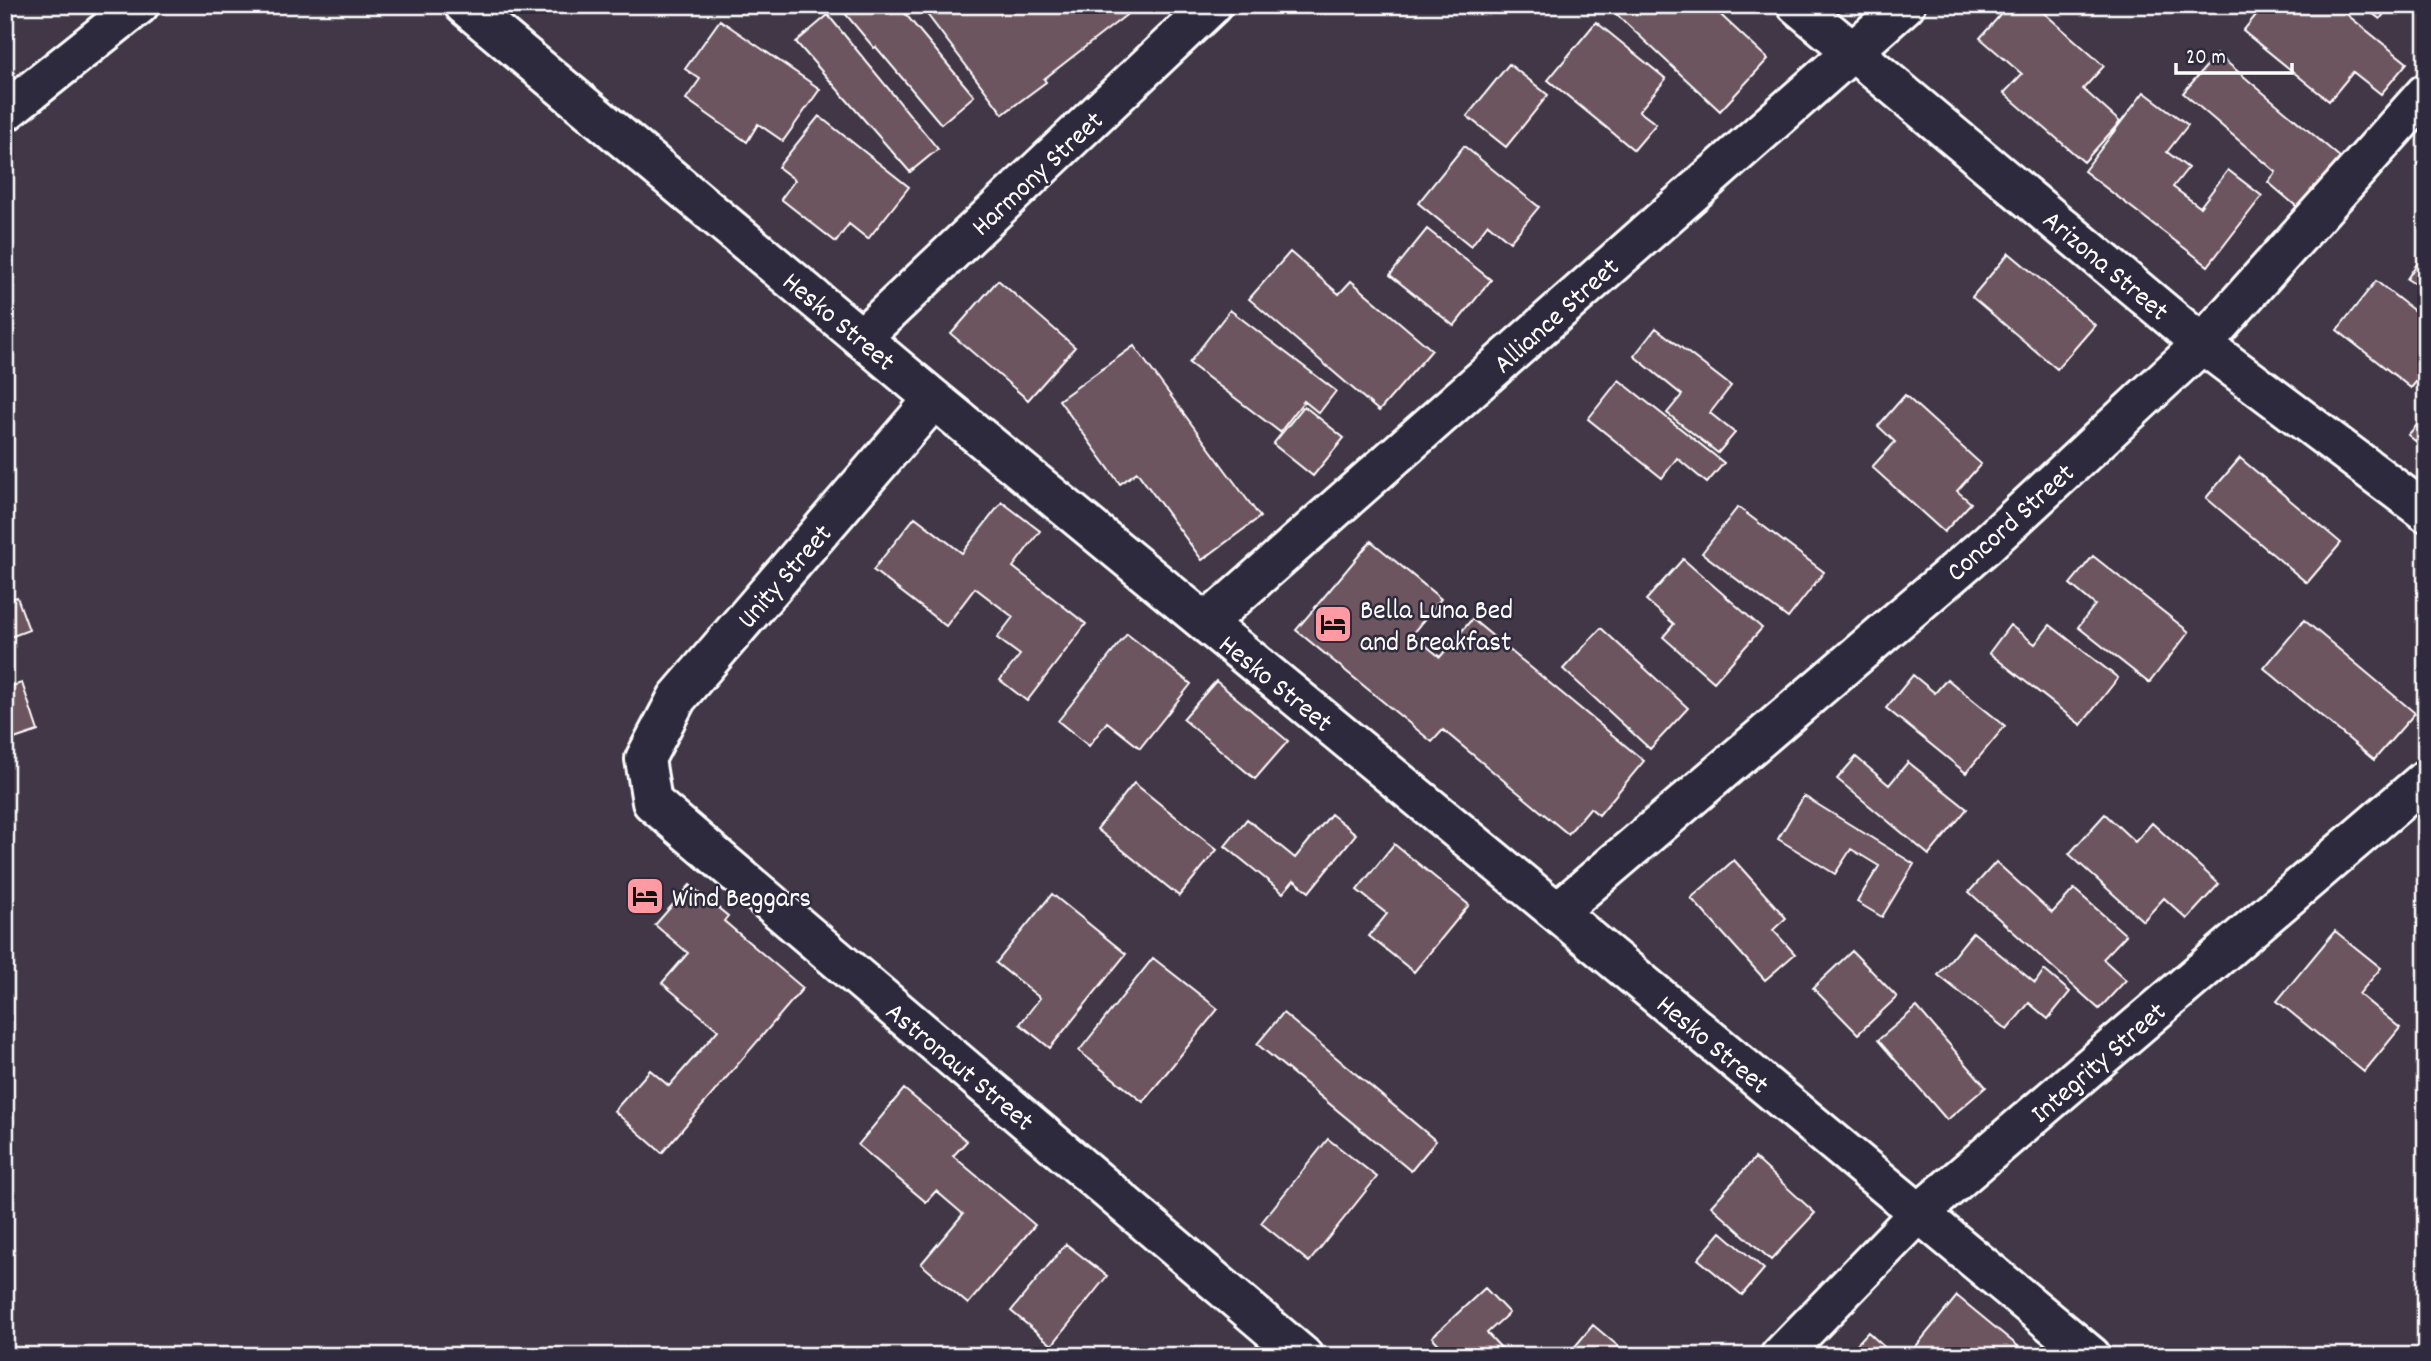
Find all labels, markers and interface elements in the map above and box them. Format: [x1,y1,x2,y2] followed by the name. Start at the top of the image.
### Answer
[2176,32,2291,76] scale bar
[2186,44,2226,74] text: 20 m
[964,104,1115,248] street label: Harmony Street
[2032,203,2176,333] street label: Arizona Street
[1486,250,1630,385] street label: Alliance Street
[772,265,902,383] street label: Hesko Street
[1939,456,2086,593] street label: Concord Street
[730,517,844,640] street label: Unity Street
[1360,593,1513,665] place label: Bella Luna Bed and Breakfast
[1312,603,1354,645] hotel icon: Bella Luna Bed and Breakfast
[1208,627,1340,744] street label: Hesko Street
[624,875,666,917] hotel icon: Wind Beggars
[672,881,811,921] place label: Wind Beggars
[1646,988,1776,1106] street label: Hesko Street
[875,995,1041,1143] street label: Astronaut Street
[2024,995,2177,1135] street label: Integrity Street

